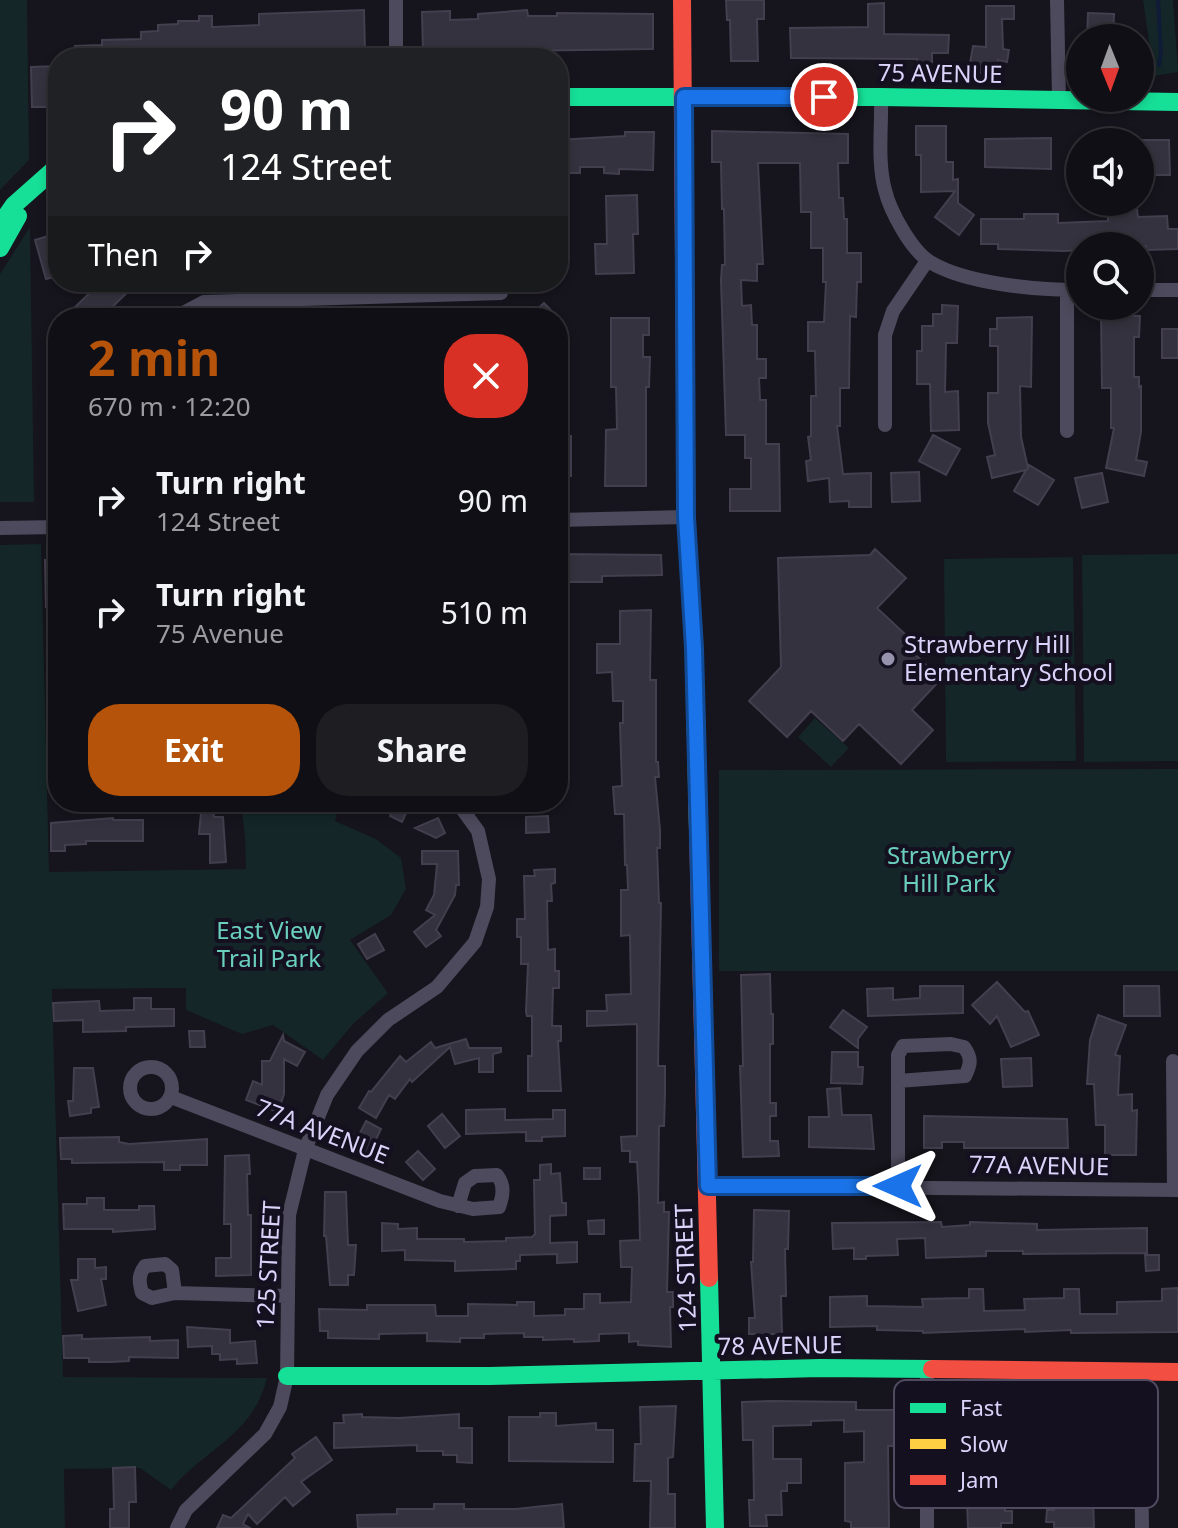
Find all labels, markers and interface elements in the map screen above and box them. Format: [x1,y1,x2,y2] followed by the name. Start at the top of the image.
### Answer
[1066,24,1154,112] north arrow
[1066,24,1154,320] map controls
[877,55,1003,90] street label: 75 AVENUE
[790,63,858,131] pin
[220,70,353,146] text: 90 m
[802,75,846,119] icon: arrive
[88,80,192,184] icon: right
[1066,128,1154,216] button: sound
[220,142,392,191] text: 124 Street
[175,232,219,276] icon: right
[1066,232,1154,320] button: search
[88,234,159,275] text: Then
[88,325,220,390] text: 2 min
[444,334,528,418] button: close
[88,388,251,424] text: 670 m · 12:20
[156,462,306,503] text: Turn right
[88,478,132,522] icon: right
[458,480,528,521] text: 90 m
[156,503,280,539] text: 124 Street
[156,574,306,615] text: Turn right
[88,590,132,634] icon: right
[441,592,528,633] text: 510 m
[156,615,284,651] text: 75 Avenue
[904,627,1113,688] place label: Strawberry Hill Elementary School
[879,650,897,668] marker: Strawberry Hill Elementary School
[88,704,300,796] button: Exit
[316,704,528,796] button: Share
[887,838,1012,899] park label: Strawberry Hill Park
[216,913,322,974] park label: East View Trail Park
[251,1090,394,1171] street label: 77A AVENUE
[856,1144,940,1228] position arrow
[969,1147,1109,1182] street label: 77A AVENUE
[248,1199,287,1330] street label: 125 STREET
[666,1202,703,1333] street label: 124 STREET
[717,1327,843,1362] street label: 78 AVENUE
[894,1380,1158,1508] legend
[960,1392,1002,1422] text: Fast
[960,1428,1009,1458] text: Slow
[958,1464,999,1494] text: Jam

